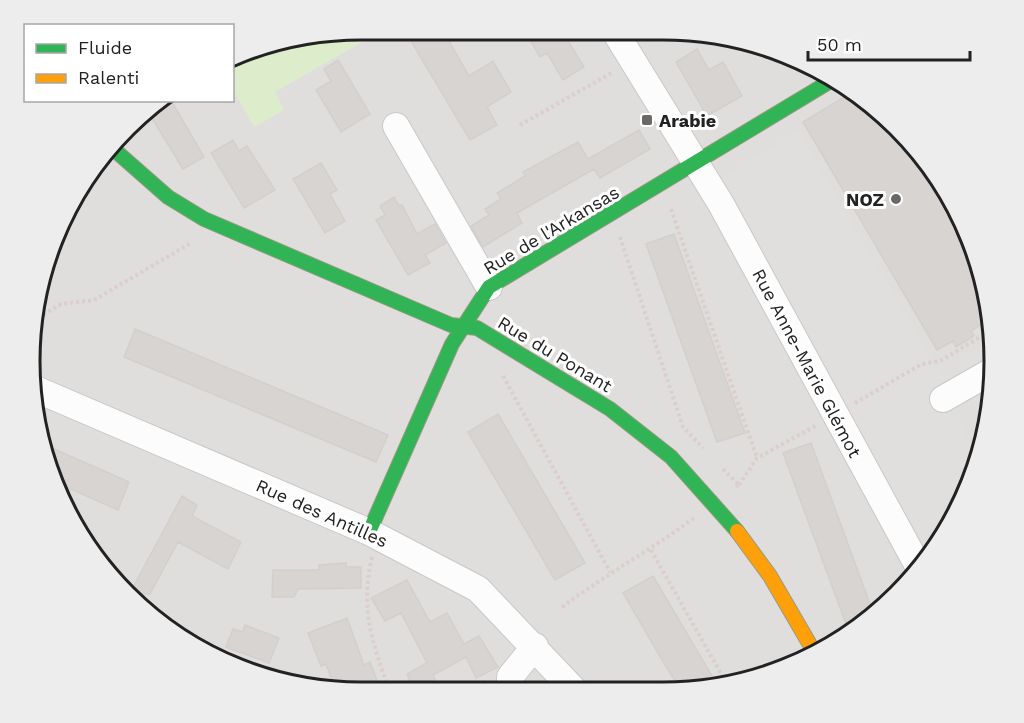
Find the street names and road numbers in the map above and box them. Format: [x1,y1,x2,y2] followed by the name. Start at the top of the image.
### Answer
[479,181,623,279] street label: Rue de l'Arkansas
[748,265,866,461] street label: Rue Anne-Marie Glémot
[494,312,616,397] street label: Rue du Ponant
[253,475,391,551] street label: Rue des Antilles

